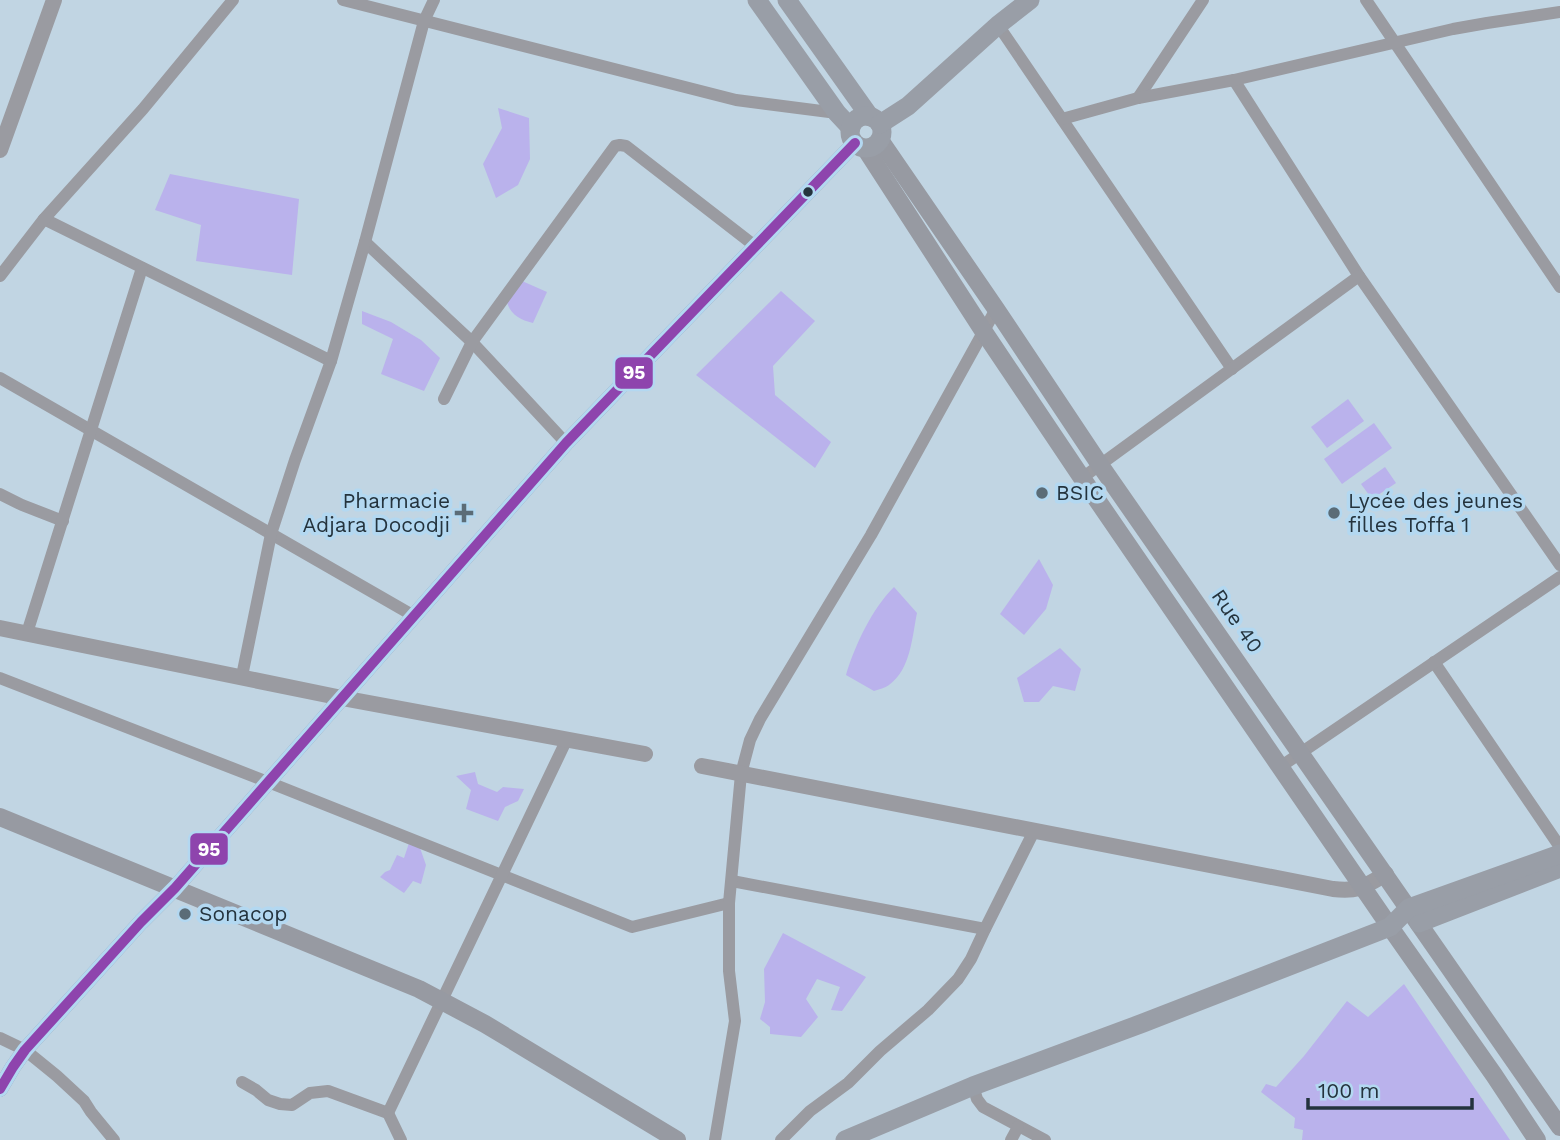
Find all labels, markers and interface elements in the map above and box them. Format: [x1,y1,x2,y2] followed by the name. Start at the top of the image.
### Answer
[801,185,815,199] unlabelled marker
[614,356,654,390] line badge: 95
[623,361,645,384] text: 95
[1056,480,1104,505] place label: BSIC
[1034,485,1050,501] marker: BSIC
[302,488,450,537] place label: Pharmacie Adjara Docodji
[1348,488,1523,537] place label: Lycée des jeunes filles Toffa 1
[456,505,472,521] marker: Pharmacie Adjara Docodji
[1326,505,1342,521] marker: Lycée des jeunes filles Toffa 1
[1207,584,1268,657] street label: Rue 40
[189,832,229,866] line badge: 95
[198,838,220,861] text: 95
[199,901,287,926] place label: Sonacop
[177,906,193,922] marker: Sonacop
[1308,1066,1472,1110] scale bar
[1318,1078,1380,1103] text: 100 m

